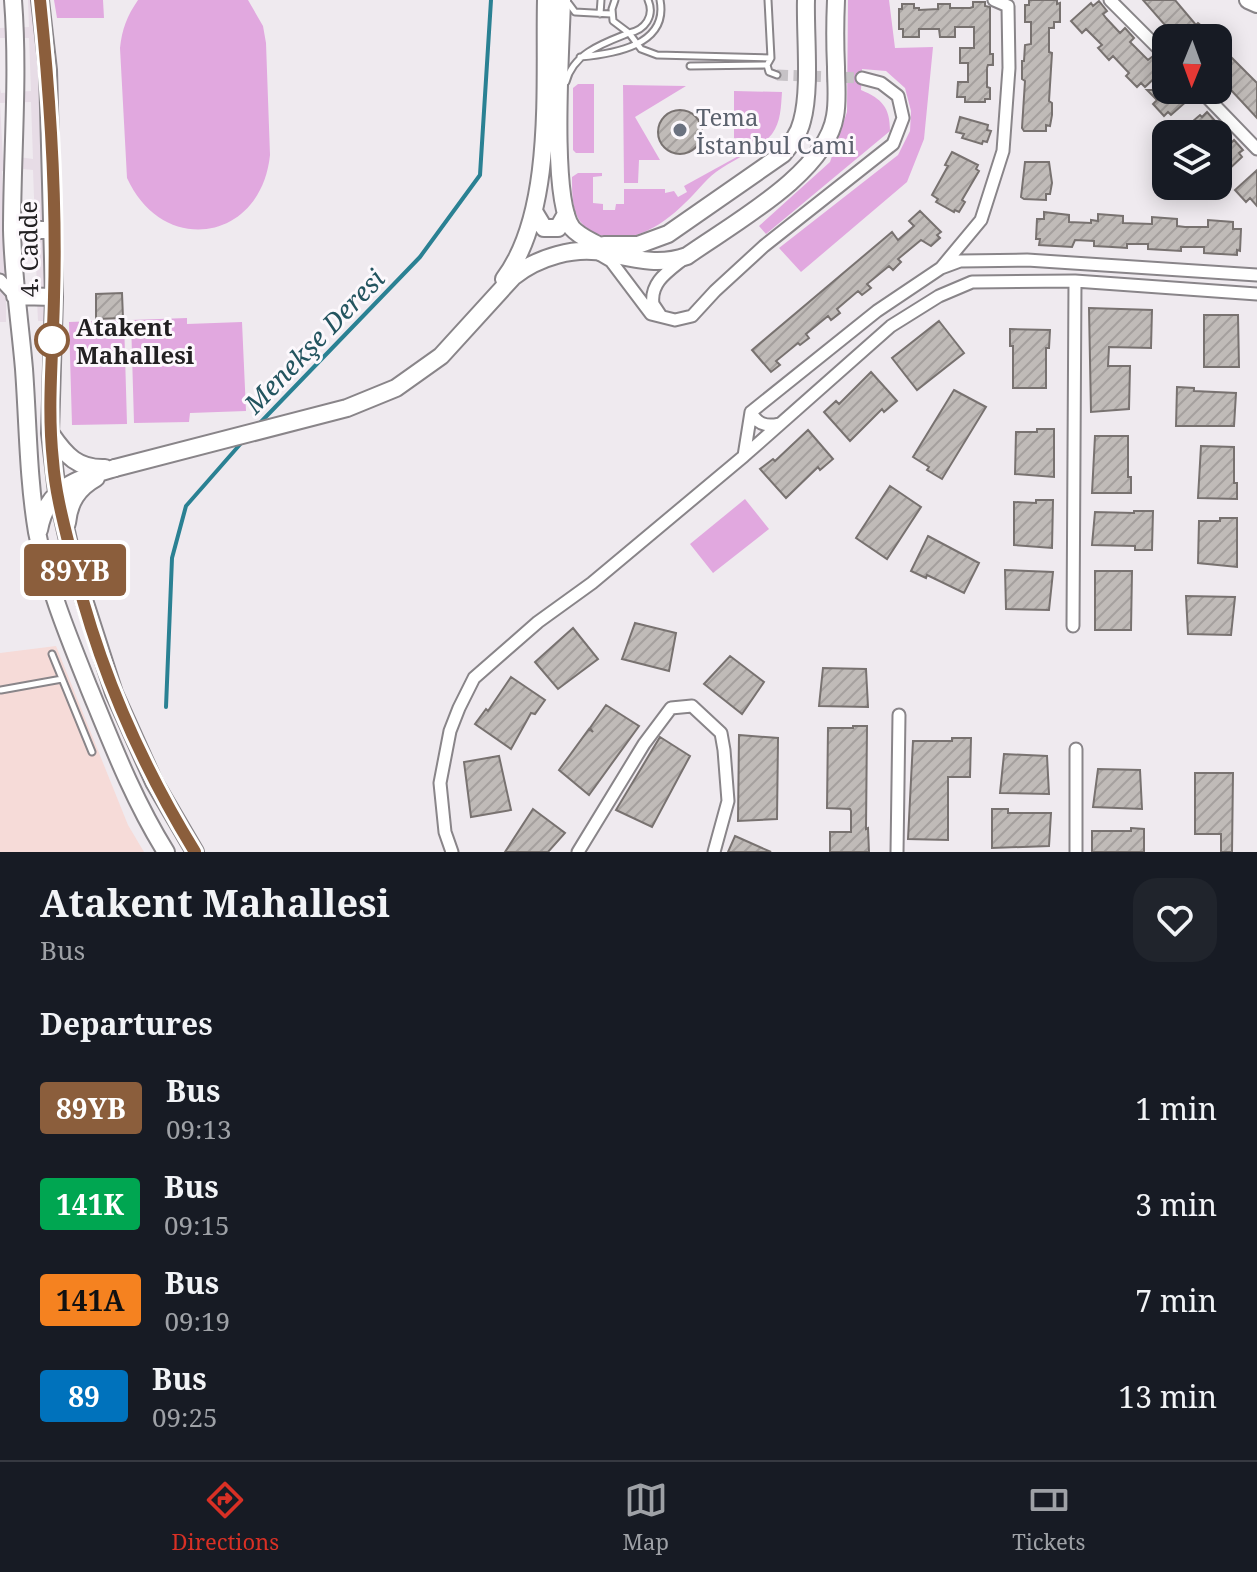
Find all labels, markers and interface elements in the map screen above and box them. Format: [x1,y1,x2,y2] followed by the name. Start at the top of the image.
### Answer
[1152,24,1232,104] north arrow
[1152,24,1232,200] map controls
[696,100,856,161] place label: Tema İstanbul Cami
[1152,120,1232,200] button: layers
[671,121,689,139] marker: Tema İstanbul Cami
[11,201,45,297] street label: 4. Cadde
[235,261,392,422] water label: Menekşe Deresi
[76,310,195,371] place label: Atakent Mahallesi
[35,323,69,357] marker: Atakent Mahallesi
[19,544,131,596] line badge: 89YB
[40,551,110,589] text: 89YB
[40,876,390,928] text: Atakent Mahallesi
[1133,878,1217,962] button: heart
[40,932,85,968] text: Bus
[40,1003,213,1044] text: Departures
[166,1070,220,1111] text: Bus
[1135,1088,1217,1129] text: 1 min
[56,1089,126,1127] text: 89YB
[166,1111,231,1147] text: 09:13
[164,1166,219,1207] text: Bus
[1135,1184,1217,1225] text: 3 min
[56,1185,124,1223] text: 141K
[164,1207,230,1243] text: 09:15
[165,1262,219,1303] text: Bus
[1135,1280,1217,1321] text: 7 min
[56,1281,125,1319] text: 141A
[165,1303,230,1339] text: 09:19
[152,1358,207,1399] text: Bus
[1118,1376,1217,1417] text: 13 min
[68,1377,100,1415] text: 89
[152,1399,218,1435] text: 09:25
[172,1478,279,1556] tab: Directions
[622,1478,669,1556] tab: Map
[1012,1478,1085,1556] tab: Tickets

